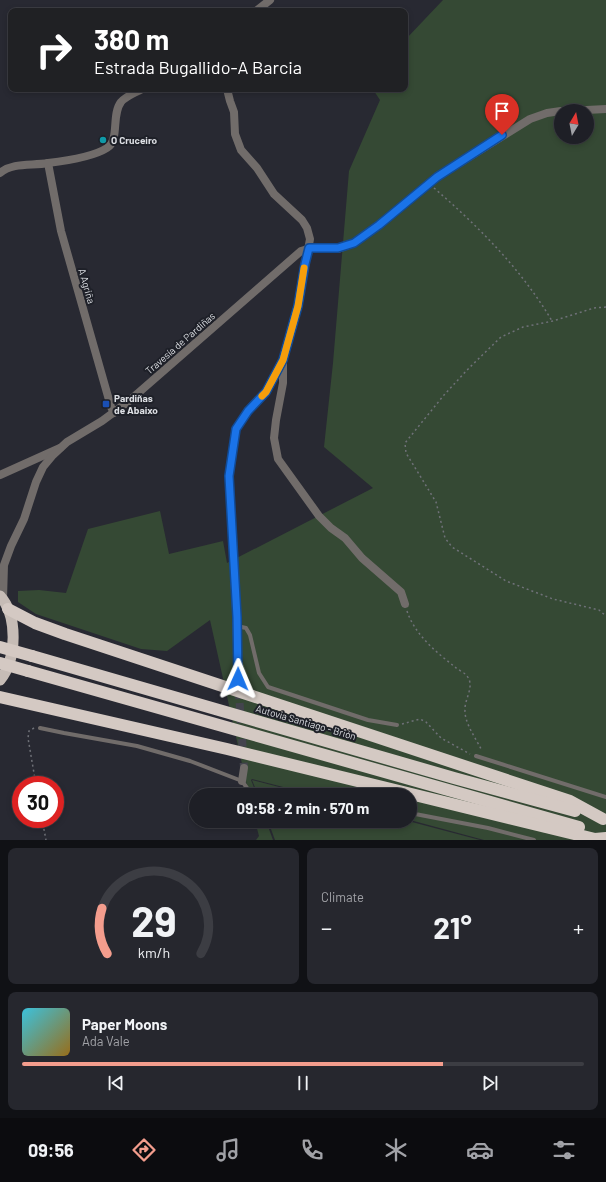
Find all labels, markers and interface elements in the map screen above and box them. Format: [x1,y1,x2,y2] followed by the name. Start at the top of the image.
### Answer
[94,22,169,56] text: 380 m
[28,24,80,76] icon: right
[94,56,302,78] text: Estrada Bugallido-A Barcia
[485,94,519,135] pin
[491,100,513,122] icon: arrive
[554,104,594,144] north arrow
[554,104,594,144] map controls
[111,134,158,146] place label: O Cruceiro
[98,135,108,145] marker: O Cruceiro
[76,267,98,305] street label: A Agriña
[143,309,217,377] street label: Travesía de Pardiñas
[114,392,158,416] place label: Pardiñas de Abaixo
[101,399,111,409] marker: Pardiñas de Abaixo
[217,658,259,700] position arrow
[254,702,358,742] street label: Autovía Santiago - Brión
[12,776,64,828] speed limit sign: 30
[237,799,369,817] text: 09:58 · 2 min · 570 m
[321,889,364,905] text: Climate
[131,895,176,945] text: 29
[433,909,472,945] text: 21°
[321,914,332,940] text: −
[573,914,584,940] text: +
[137,944,170,961] text: km/h
[82,1015,167,1033] text: Paper Moons
[82,1033,130,1049] text: Ada Vale
[105,1072,127,1094] icon: previous
[292,1072,314,1094] icon: pause
[479,1072,501,1094] icon: next
[130,1136,158,1164] icon: directions
[214,1136,242,1164] icon: music
[298,1136,326,1164] icon: phone
[382,1136,410,1164] icon: climate
[466,1136,494,1164] icon: car
[550,1136,578,1164] icon: filters
[28,1139,74,1161] text: 09:56

